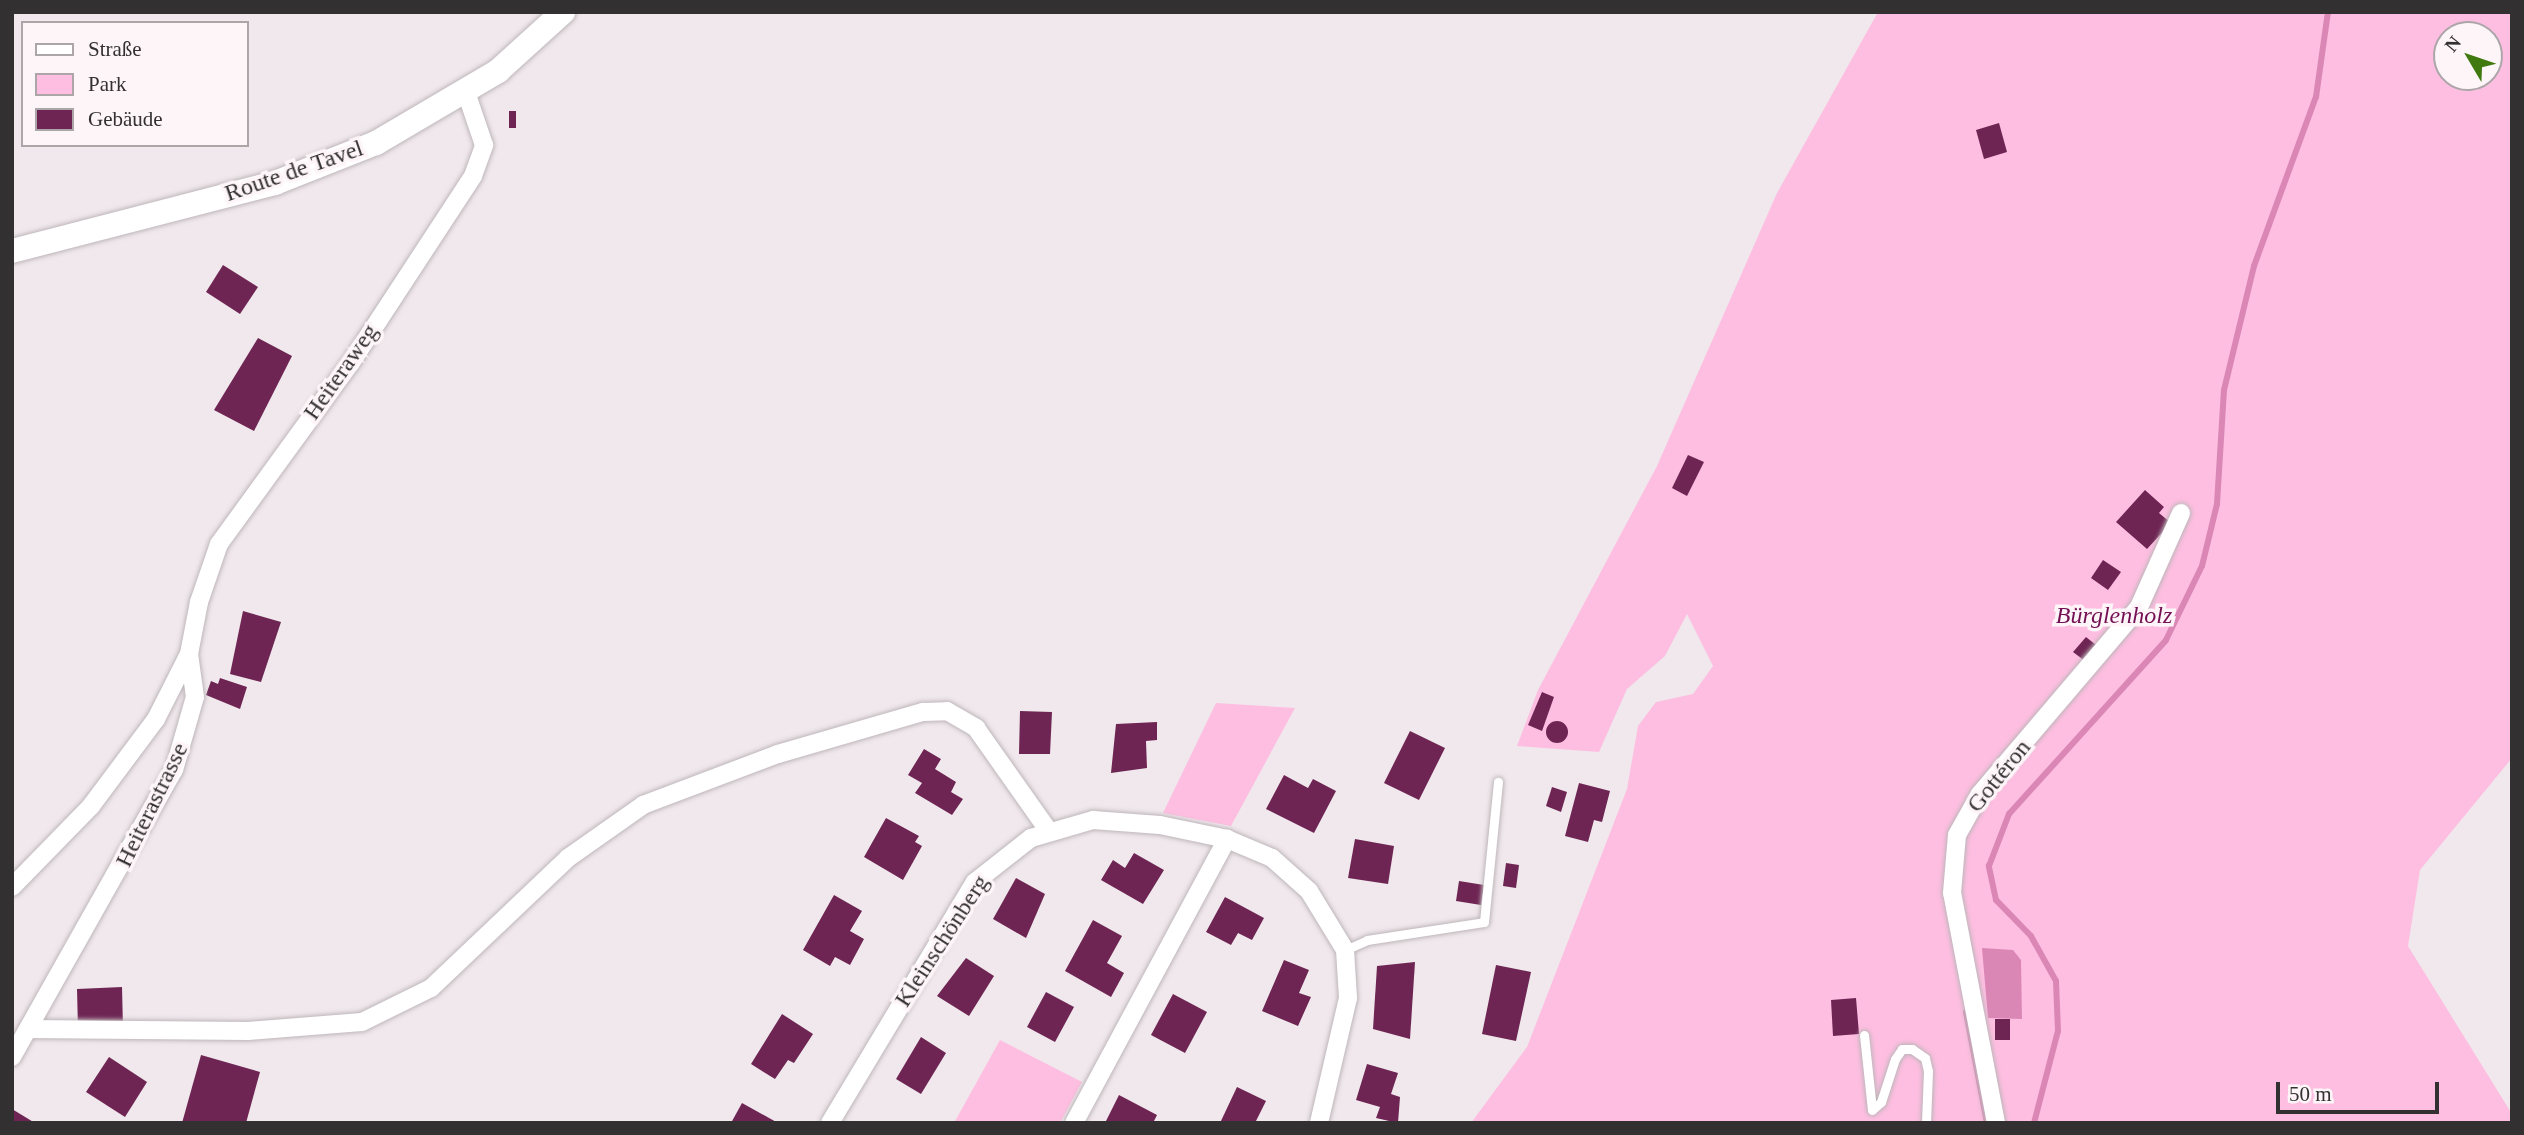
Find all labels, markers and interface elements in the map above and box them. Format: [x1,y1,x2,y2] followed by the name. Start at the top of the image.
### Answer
[21,21,248,147] legend
[2433,21,2503,91] north arrow
[2440,32,2465,56] text: N
[88,37,142,61] text: Straße
[88,72,127,96] text: Park
[88,107,163,131] text: Gebäude
[221,134,367,208] street label: Route de Tavel
[297,318,385,426] street label: Heiteraweg
[2056,602,2172,630] park label: Bürglenholz
[1961,734,2037,818] street label: Gottéron
[110,738,194,872] street label: Heiterastrasse
[889,870,995,1012] street label: Kleinschönberg
[2279,1068,2442,1112] scale bar
[2289,1082,2332,1106] text: 50 m

